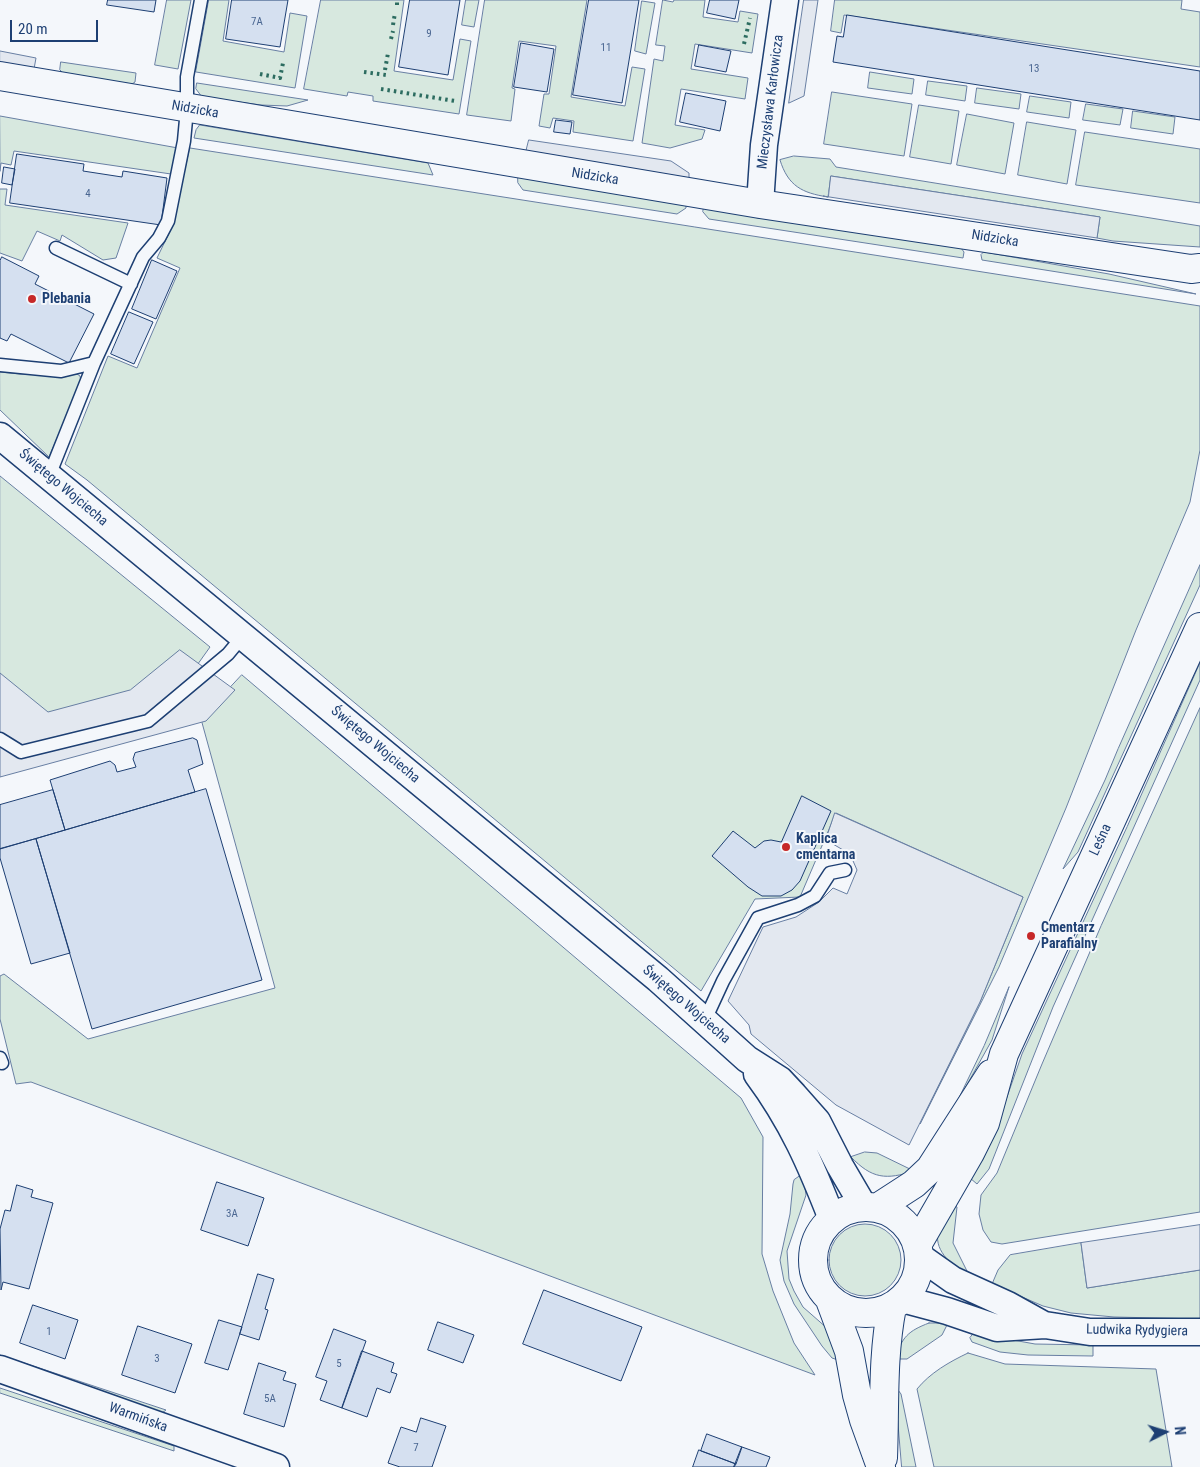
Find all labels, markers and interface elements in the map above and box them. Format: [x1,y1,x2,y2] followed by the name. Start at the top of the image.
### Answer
[12,10,100,42] scale bar
[251,15,263,29] house number: 7A
[18,20,48,38] text: 20 m
[426,27,432,41] house number: 9
[754,34,788,170] street label: Mieczysława Karłowicza
[601,41,611,55] house number: 11
[1029,62,1039,76] house number: 13
[170,98,220,122] street label: Nidzicka
[570,165,620,189] street label: Nidzicka
[85,187,91,201] house number: 4
[970,227,1020,251] street label: Nidzicka
[42,291,91,307] place label: Plebania
[26,293,38,305] marker: Plebania
[15,446,111,530] street label: Świętego Wojciecha
[327,703,423,787] street label: Świętego Wojciecha
[1086,821,1116,859] street label: Leśna
[796,831,855,864] place label: Kaplica cmentarna
[780,841,792,853] marker: Kaplica cmentarna
[1041,920,1097,952] place label: Cmentarz Parafialny
[1025,930,1037,942] marker: Cmentarz Parafialny
[639,962,733,1048] street label: Świętego Wojciecha
[226,1207,238,1221] house number: 3A
[1086,1322,1188,1340] street label: Ludwika Rydygiera
[46,1325,52,1339] house number: 1
[154,1352,160,1366] house number: 3
[336,1357,342,1371] house number: 5
[264,1392,276,1406] house number: 5A
[106,1400,170,1436] street label: Warmińska
[1140,1407,1190,1457] north arrow
[1172,1426,1188,1436] text: N
[413,1441,419,1455] house number: 7

